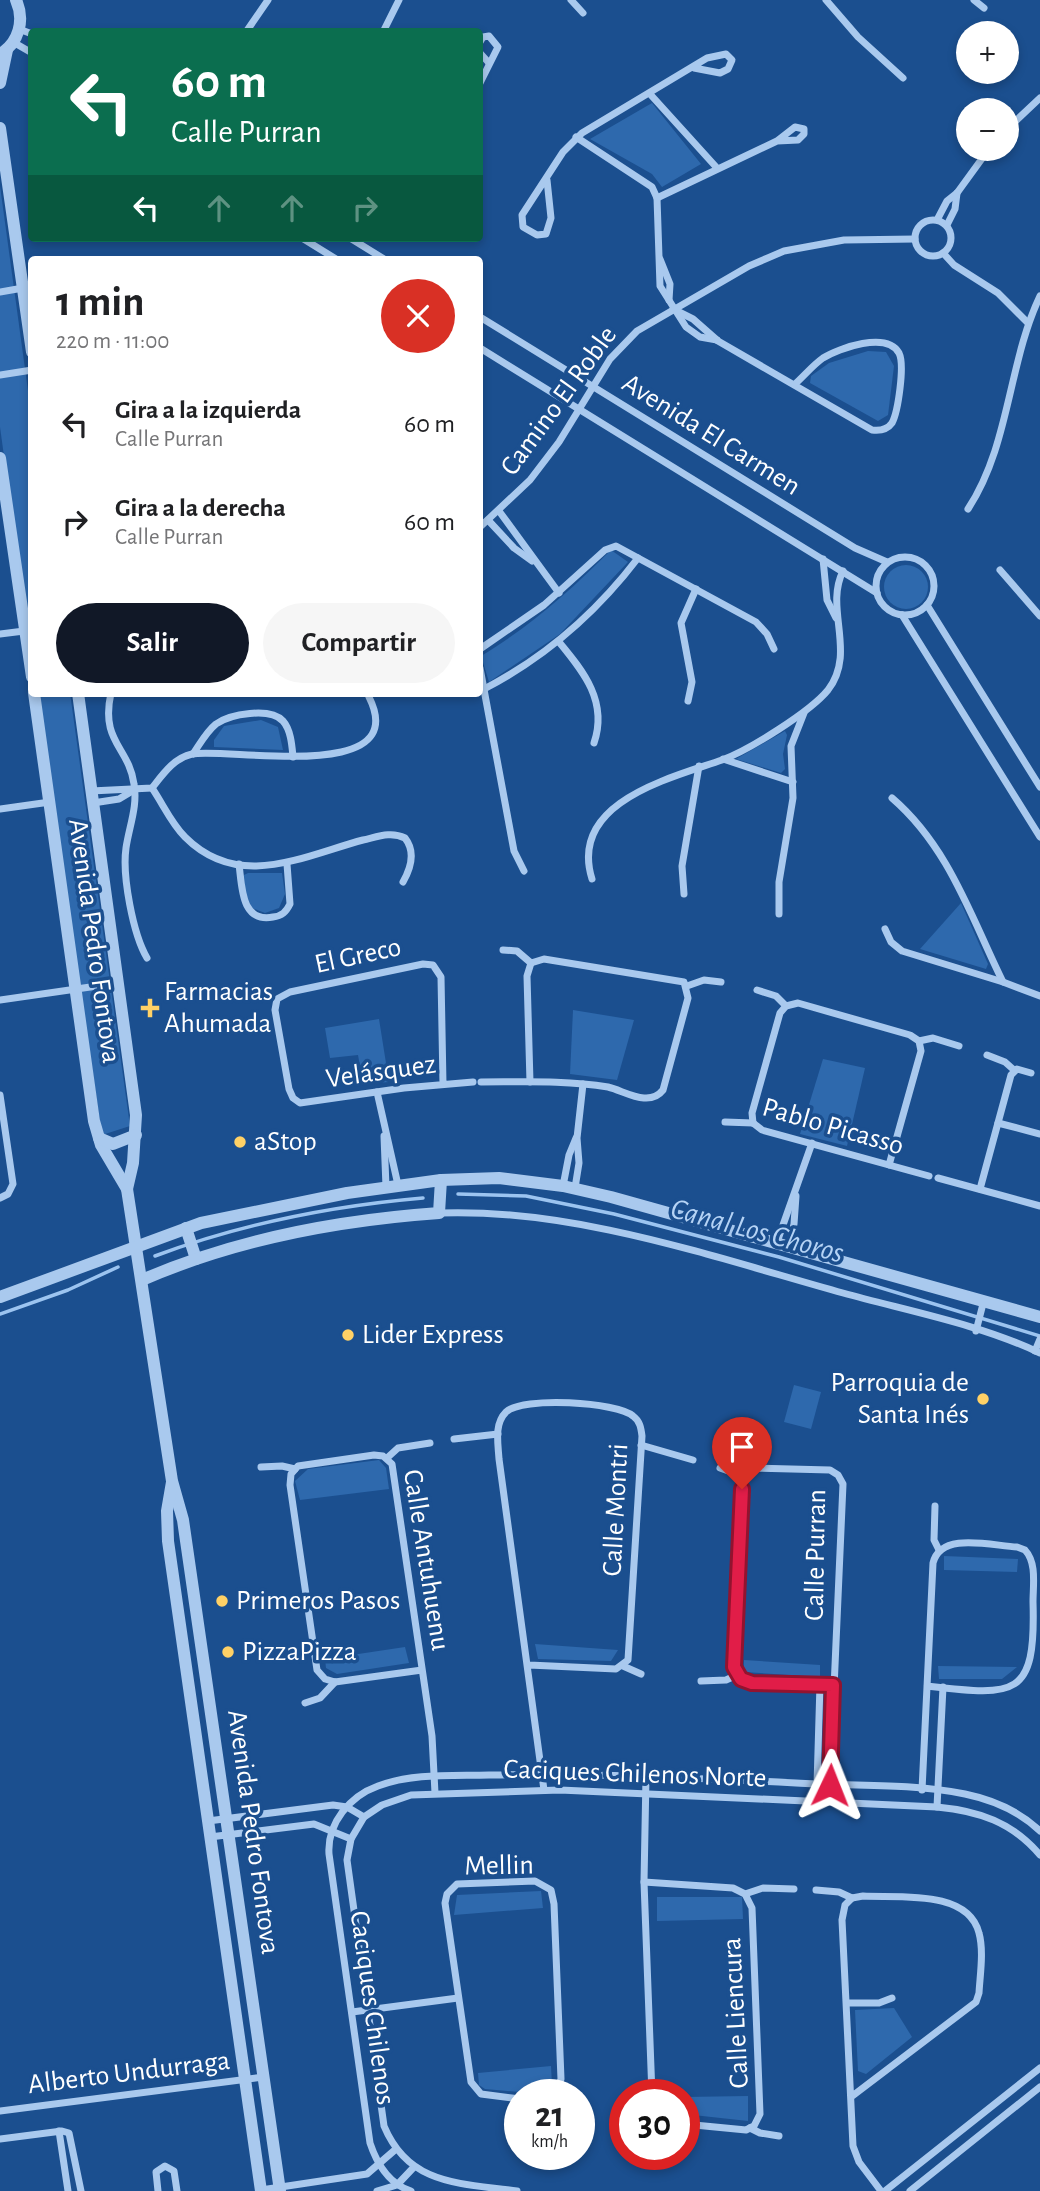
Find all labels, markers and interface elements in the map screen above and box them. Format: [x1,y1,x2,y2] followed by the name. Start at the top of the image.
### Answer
[956,21,1019,161] map controls
[956,21,1019,84] button: +
[56,56,147,147] icon: left
[171,58,267,107] text: 60 m
[956,98,1019,161] button: −
[171,116,322,148] text: Calle Purran
[127,189,165,227] icon: left
[200,189,238,227] icon: ahead
[273,189,311,227] icon: ahead
[346,189,384,227] icon: right
[381,279,455,353] button: close
[56,281,145,323] text: 1 min
[496,321,622,481] street label: Camino El Roble
[56,330,170,353] text: 220 m · 11:00
[617,369,805,501] street label: Avenida El Carmen
[115,397,301,423] text: Gira a la izquierda
[56,405,94,443] icon: left
[404,411,455,437] text: 60 m
[115,428,223,451] text: Calle Purran
[115,495,286,521] text: Gira a la derecha
[56,503,94,541] icon: right
[404,509,455,535] text: 60 m
[115,526,223,549] text: Calle Purran
[56,603,249,683] button: Salir
[263,603,455,683] button: Compartir
[63,817,125,1065] street label: Avenida Pedro Fontova
[312,933,404,979] street label: El Greco
[164,978,273,1038] place label: Farmacias Ahumada
[142,1000,158,1016] marker: Farmacias Ahumada
[324,1050,438,1094] street label: Velásquez
[759,1093,907,1161] street label: Pablo Picasso
[254,1128,317,1156] place label: aStop
[232,1134,248,1150] marker: aStop
[667,1194,847,1269] water label: Canal Los Choros
[362,1321,504,1349] place label: Lider Express
[340,1327,356,1343] marker: Lider Express
[830,1369,969,1429] place label: Parroquia de Santa Inés
[975,1391,991,1407] marker: Parroquia de Santa Inés
[712,1417,772,1489] pin
[723,1428,761,1466] icon: arrive
[599,1443,633,1577] street label: Calle Montri
[398,1467,454,1653] street label: Calle Antuhuenu
[801,1489,831,1621] street label: Calle Purran
[236,1587,400,1615] place label: Primeros Pasos
[214,1593,230,1609] marker: Primeros Pasos
[242,1638,357,1666] place label: PizzaPizza
[220,1644,236,1660] marker: PizzaPizza
[222,1708,284,1956] street label: Avenida Pedro Fontova
[793,1748,867,1822] position arrow
[503,1755,767,1793] street label: Caciques Chilenos Norte
[464,1851,534,1881] street label: Mellin
[345,1909,399,2107] street label: Caciques Chilenos
[718,1937,754,2089] street label: Calle Liencura
[26,2047,232,2099] street label: Alberto Undurraga
[609,2079,700,2170] speed limit sign: 30
[535,2098,564,2133] text: 21
[531,2133,568,2151] text: km/h

